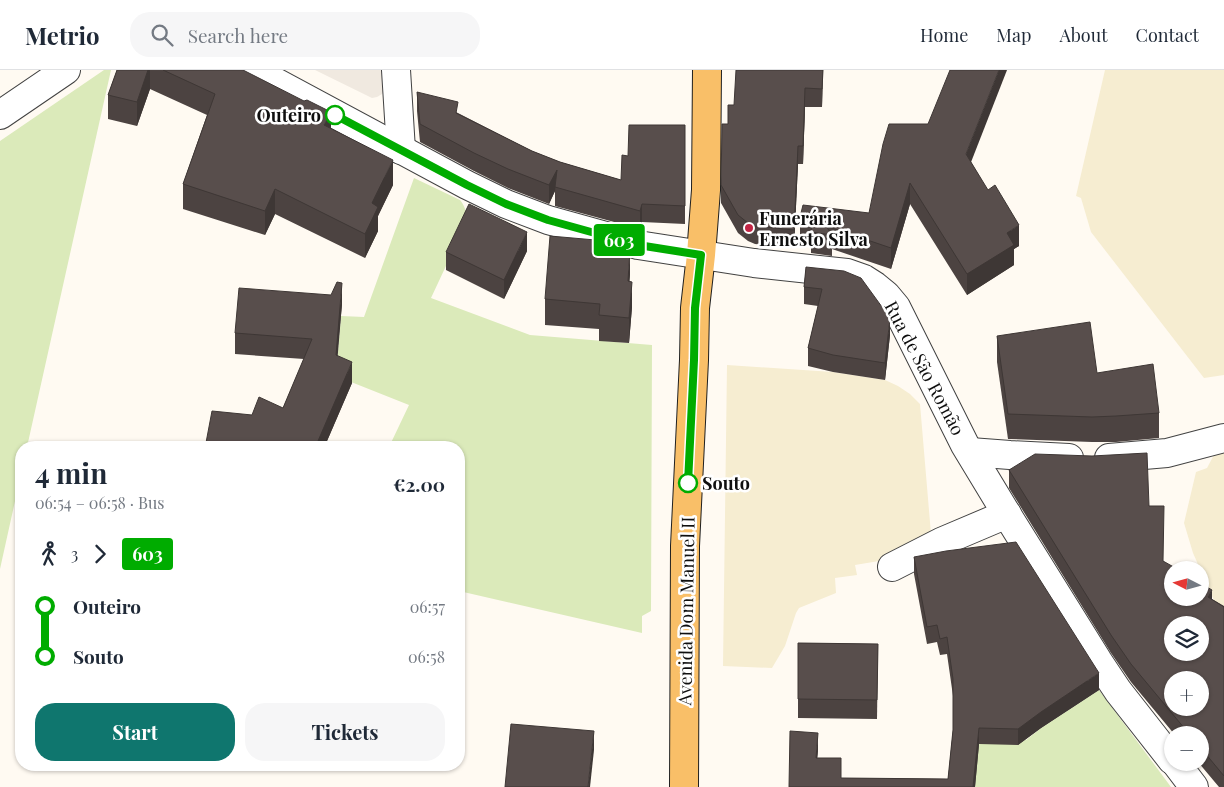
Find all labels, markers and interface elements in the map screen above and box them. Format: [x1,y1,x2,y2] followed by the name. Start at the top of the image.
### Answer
[130,12,480,57] search box
[25,19,100,51] text: Metrio
[148,21,176,49] icon: search
[188,22,288,48] text: Search here
[920,23,968,47] text: Home
[996,23,1031,47] text: Map
[1059,23,1108,47] text: About
[1136,23,1199,47] text: Contact
[256,103,321,127] place label: Outeiro
[325,105,345,125] marker: Outeiro
[759,206,869,251] place label: Funerária Ernesto Silva
[743,222,755,234] marker: Funerária Ernesto Silva
[590,224,648,256] line badge: 603
[604,228,634,252] text: 603
[879,297,971,439] street label: Rua de São Romão
[35,454,107,491] text: 4 min
[393,471,445,497] text: €2.00
[702,471,750,495] place label: Souto
[678,473,698,493] marker: Souto
[35,492,164,513] text: 06:54 – 06:58 · Bus
[672,516,700,707] street label: Avenida Dom Manuel II
[35,540,63,568] icon: walk
[86,540,114,568] icon: forward
[132,542,163,566] text: 603
[71,543,78,564] text: 3
[1164,561,1209,606] north arrow
[1164,561,1209,771] map controls
[73,593,141,619] text: Outeiro
[410,596,445,617] text: 06:57
[1164,616,1209,661] button: layers
[73,643,124,669] text: Souto
[408,646,445,667] text: 06:58
[1164,671,1209,716] button: +
[35,703,235,761] button: Start
[245,703,445,761] button: Tickets
[1164,726,1209,771] button: −

